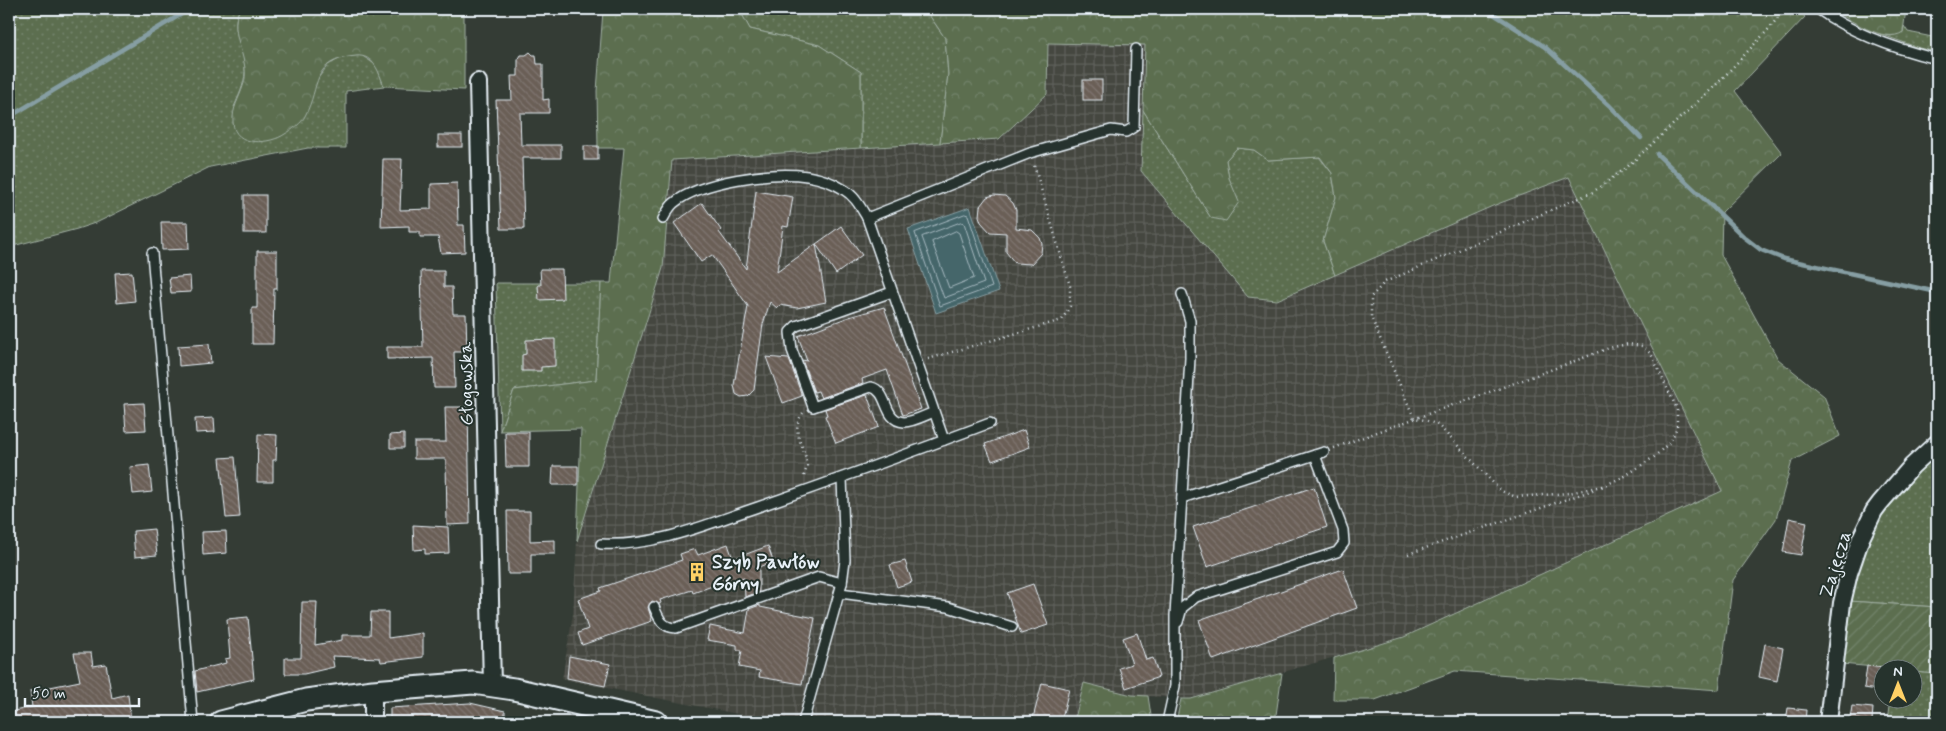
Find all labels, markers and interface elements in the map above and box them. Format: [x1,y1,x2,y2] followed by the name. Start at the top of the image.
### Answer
[453,341,481,426] street label: Głogowska
[1813,528,1858,601] street label: Zajęcza
[712,550,819,597] place label: Szyb Pawłów Górny
[686,561,708,583] building icon: Szyb Pawłów Górny
[1874,658,1924,708] north arrow
[1893,663,1903,681] text: N
[25,676,139,708] scale bar
[32,684,66,704] text: 50 m

